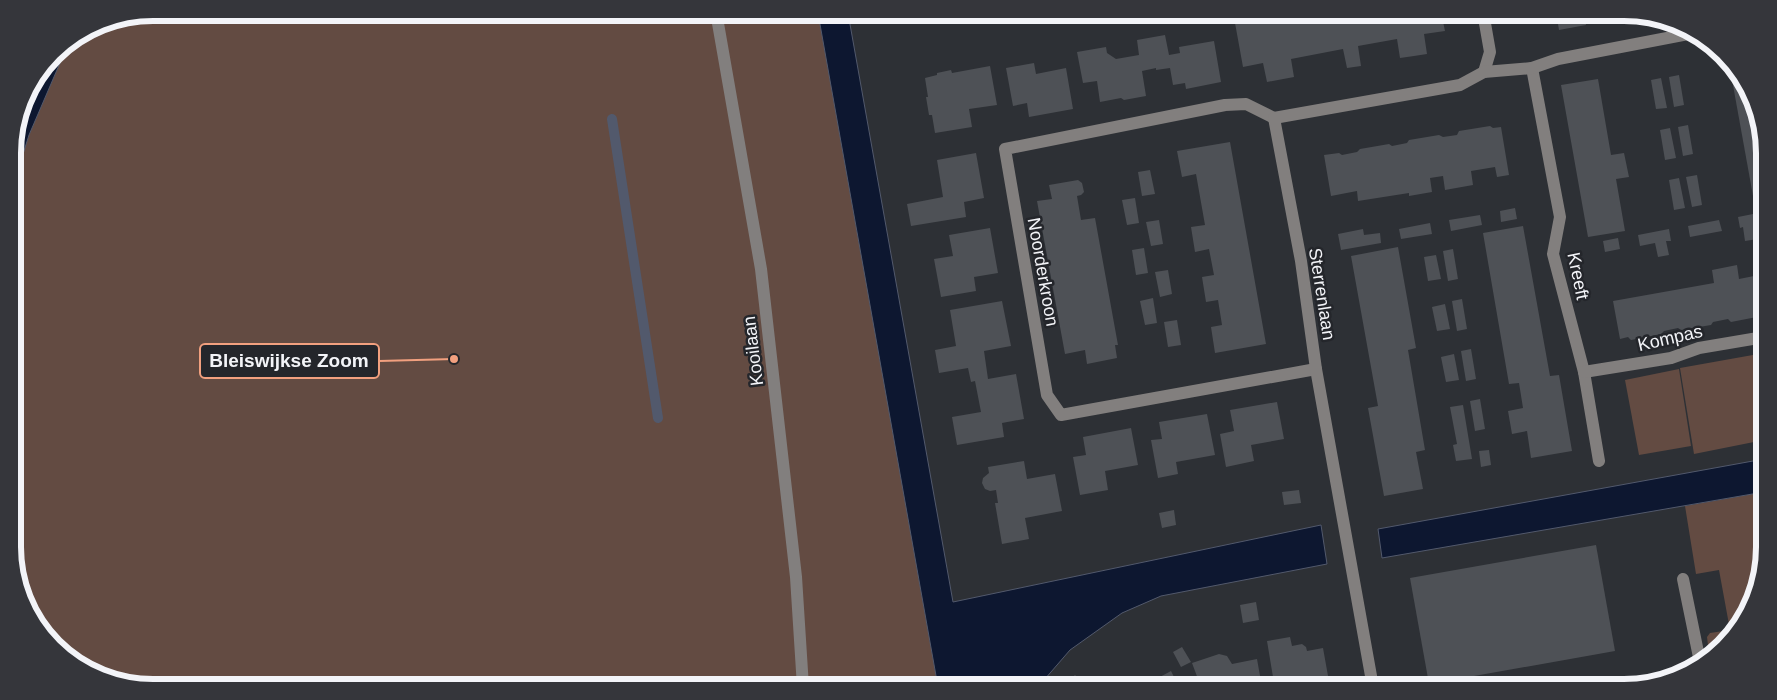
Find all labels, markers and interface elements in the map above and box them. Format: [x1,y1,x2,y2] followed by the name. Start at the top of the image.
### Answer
[1024,216,1062,328] street label: Noorderkroon
[1305,246,1339,342] street label: Sterrenlaan
[1563,250,1593,302] street label: Kreeft
[739,315,767,387] street label: Kooilaan
[1636,321,1704,355] street label: Kompas
[200,344,379,378] callout: Bleiswijkse Zoom
[209,350,369,371] text: Bleiswijkse Zoom

